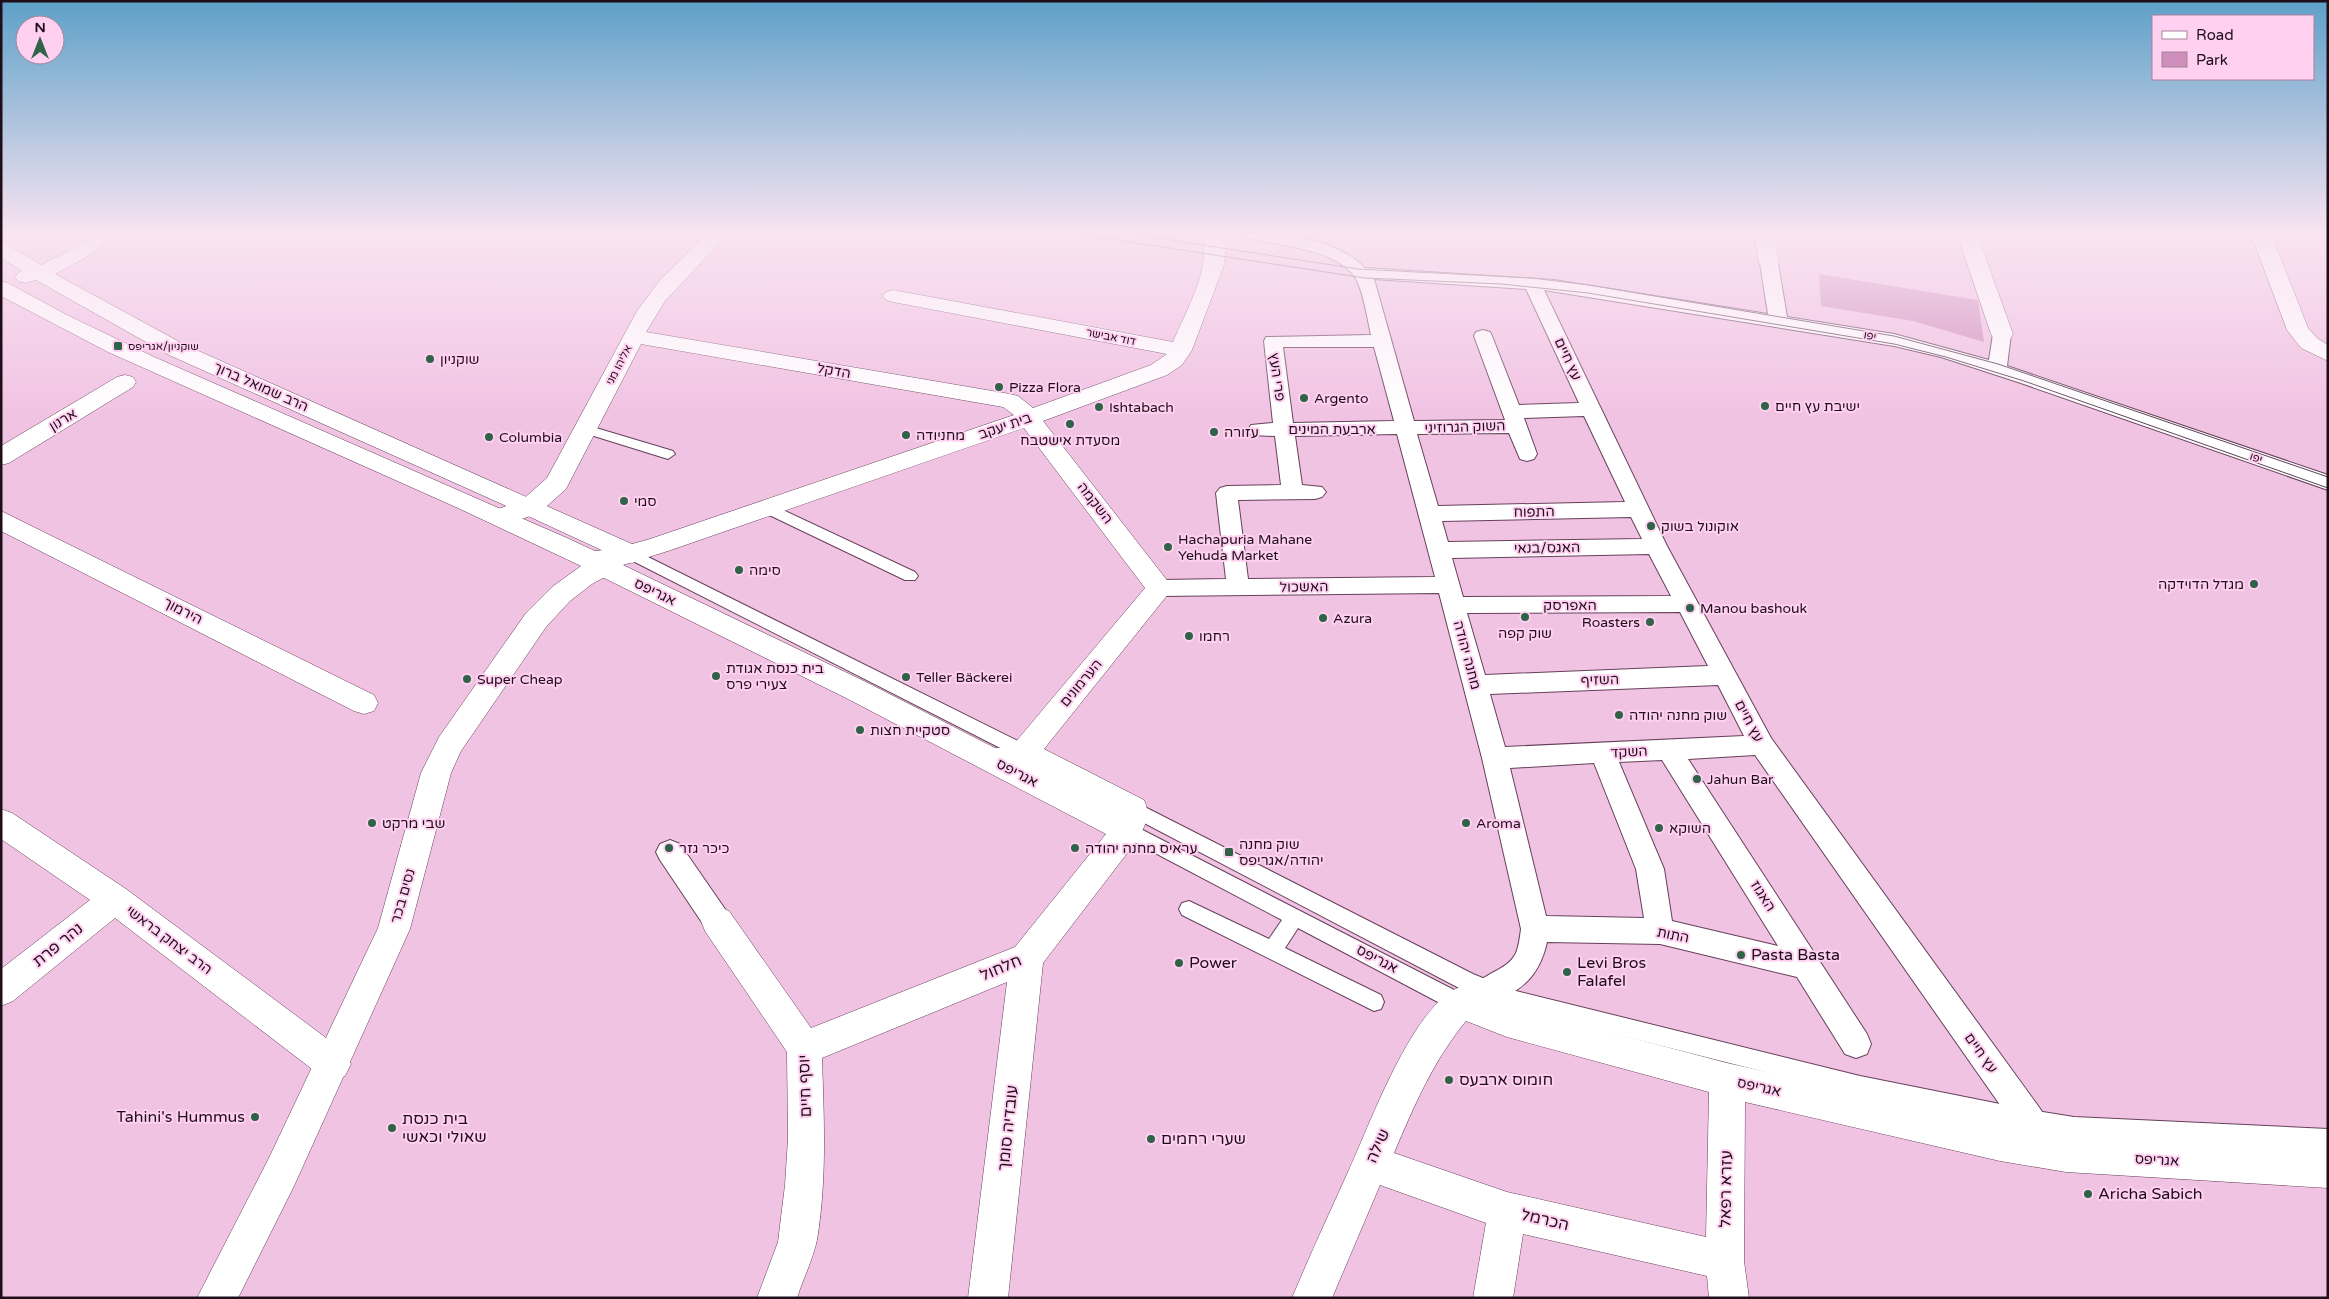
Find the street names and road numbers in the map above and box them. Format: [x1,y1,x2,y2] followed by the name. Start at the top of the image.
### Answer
[1085,326,1137,348] street label: דוד אבישר
[1863,328,1877,344] street label: יפו
[1551,335,1585,383] street label: עץ חיים
[603,343,635,387] street label: אליהו מני
[1265,352,1289,402] street label: פרי העץ
[211,359,311,415] street label: הרב שמואל ברוך
[816,360,852,382] street label: הדקל
[46,405,80,435] street label: ארנון
[976,409,1034,443] street label: בית יעקב
[1424,417,1506,437] street label: השוק הגרוזיני
[1288,421,1376,438] street label: ארבעת המינים
[2248,450,2264,466] street label: יפו
[1074,479,1116,527] street label: השקמה
[1513,503,1555,521] street label: התפוח
[1514,539,1580,557] street label: האגס/בנאי
[631,575,679,609] street label: אגריפס
[1280,578,1328,596] street label: האשכול
[161,594,205,628] street label: הירמוך
[1543,597,1597,614] street label: האפרסק
[1450,619,1484,691] street label: מחנה יהודה
[1056,656,1106,710] street label: הערמונים
[1581,671,1619,689] street label: השזיף
[1731,697,1767,745] street label: עץ חיים
[1610,743,1648,761] street label: השקד
[993,755,1041,791] street label: אגריפס
[387,867,419,925] street label: נסים בכר
[1747,877,1779,915] street label: האגוז
[123,902,215,978] street label: הרב יצחק בראשי
[29,919,87,971] street label: נהר פרת
[1655,924,1691,946] street label: התות
[1353,941,1401,977] street label: אגריפס
[977,950,1025,986] street label: חלחול
[1961,1030,2001,1076] street label: עץ חיים
[794,1054,816,1118] street label: יוסף חיים
[1735,1074,1783,1100] street label: אגריפס
[994,1084,1022,1172] street label: עובדיה סומך
[1362,1126,1394,1166] street label: שילה
[1715,1150,1737,1228] street label: עזרא רפאל
[2134,1150,2180,1170] street label: אגריפס
[1519,1205,1571,1235] street label: הכרמל

